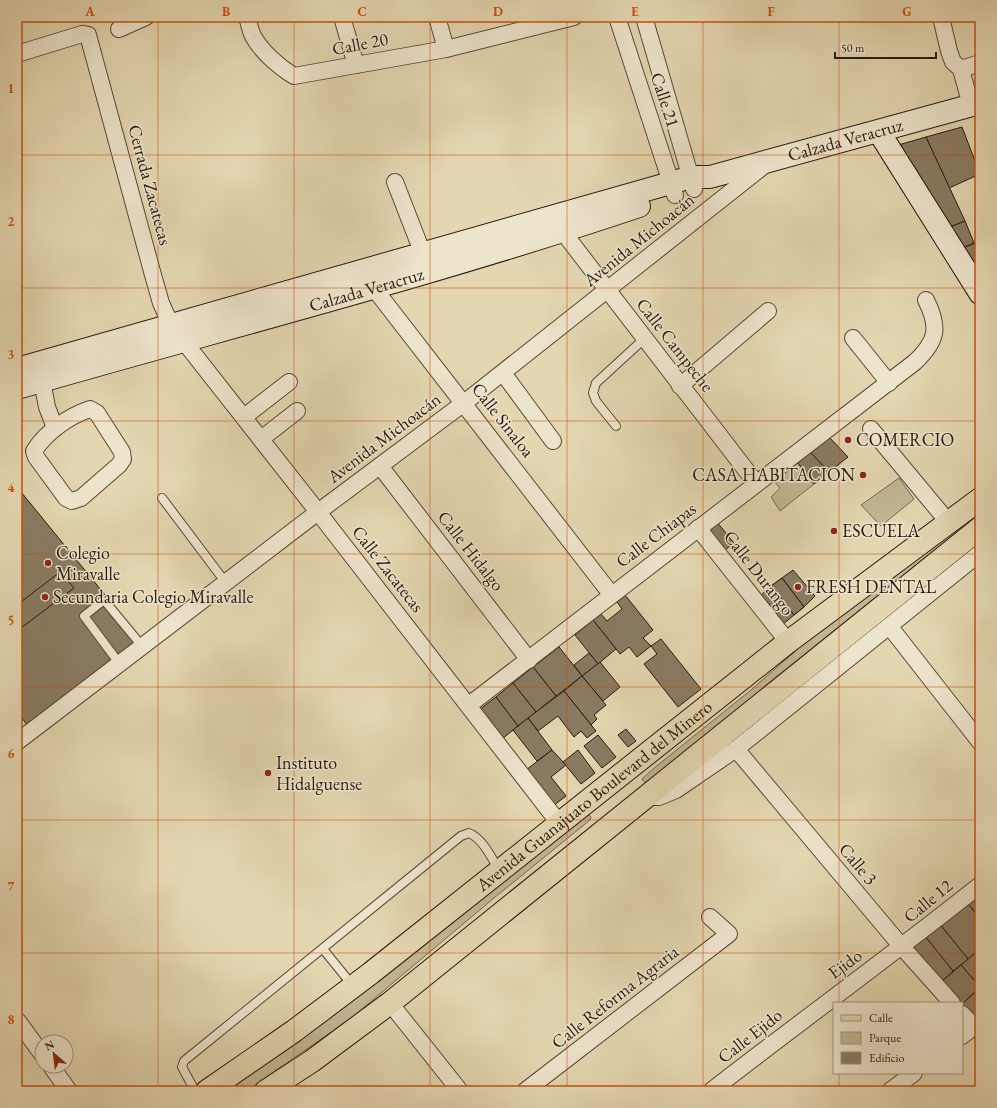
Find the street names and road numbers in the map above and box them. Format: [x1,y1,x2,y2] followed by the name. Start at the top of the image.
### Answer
[330,27,390,60] street label: Calle 20
[646,69,685,130] street label: Calle 21
[785,113,905,166] street label: Calzada Veracruz
[123,122,178,248] street label: Cerrada Zacatecas
[578,188,699,292] street label: Avenida Michoacán
[306,262,426,316] street label: Calzada Veracruz
[632,293,719,396] street label: Calle Campeche
[467,378,540,462] street label: Calle Sinaloa
[322,387,445,488] street label: Avenida Michoacán
[611,497,701,572] street label: Calle Chiapas
[433,506,510,595] street label: Calle Hidalgo
[347,521,430,617] street label: Calle Zacatecas
[719,526,800,620] street label: Calle Durango
[470,695,717,897] street label: Avenida Guanajuato Boulevard del Minero
[834,838,883,889] street label: Calle 3
[898,874,957,927] street label: Calle 12
[546,939,684,1053] street label: Calle Reforma Agraria
[823,943,866,984] street label: Ejido
[713,1003,787,1068] street label: Calle Ejido

